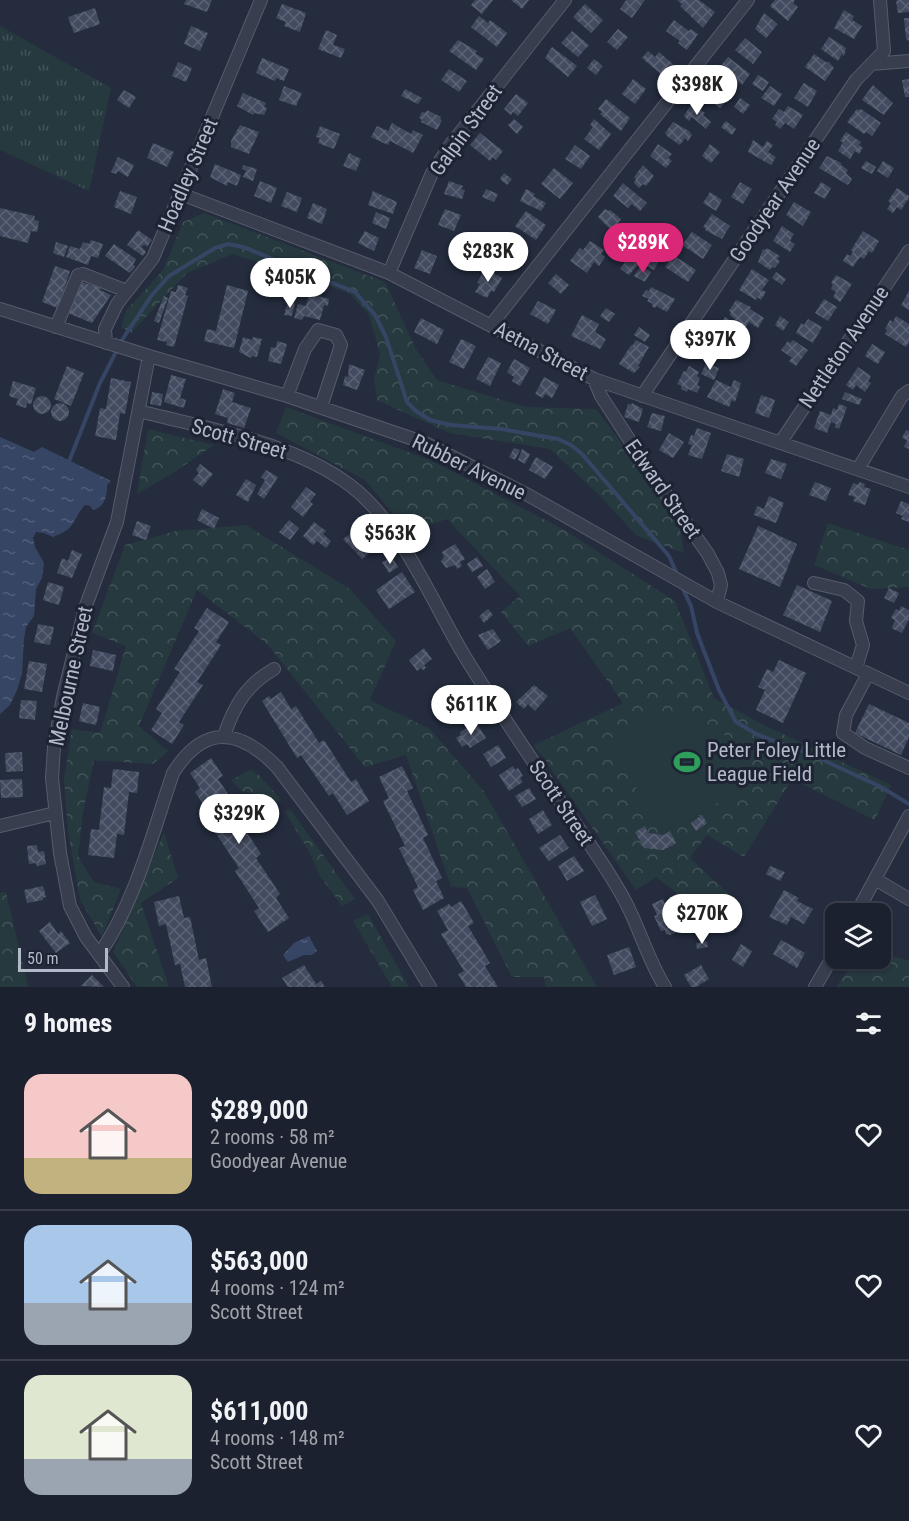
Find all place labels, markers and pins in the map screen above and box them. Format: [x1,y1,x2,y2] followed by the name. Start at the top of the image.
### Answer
[655,65,739,116] pin: $398K
[601,223,685,274] pin: $289K
[446,232,530,283] pin: $283K
[248,258,332,309] pin: $405K
[668,320,752,371] pin: $397K
[348,514,432,565] pin: $563K
[429,685,513,736] pin: $611K
[707,738,846,786] place label: Peter Foley Little League Field
[672,747,702,777] sports icon: Peter Foley Little League Field
[197,794,281,845] pin: $329K
[660,894,744,945] pin: $270K

